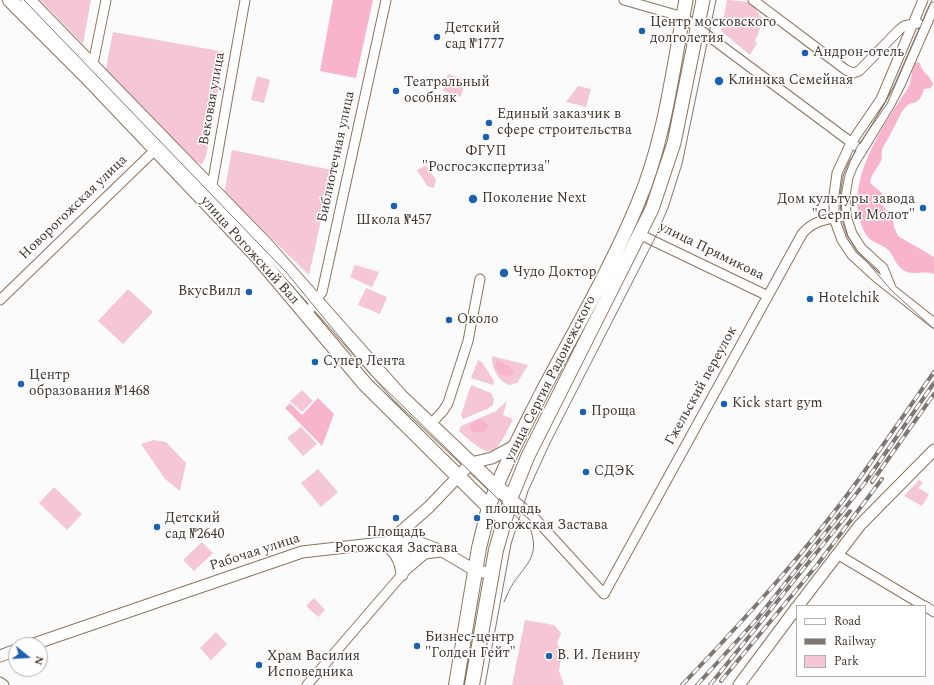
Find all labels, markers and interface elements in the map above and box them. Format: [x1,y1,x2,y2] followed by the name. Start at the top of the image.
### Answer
[650,15,776,48] place label: Центр московского долголетия
[445,21,505,54] place label: Детский сад №1777
[637,26,647,36] marker: Центр московского долголетия
[432,32,442,42] marker: Детский сад №1777
[813,45,904,61] place label: Андрон-отель
[800,48,810,58] marker: Андрон-отель
[197,51,229,147] street label: Вековая улица
[728,73,853,89] place label: Клиника Семейная
[404,75,490,108] place label: Театральный особняк
[713,75,725,87] marker: Клиника Семейная
[391,86,401,96] marker: Театральный особняк
[315,90,359,224] street label: Библиотечная улица
[497,107,632,140] place label: Единый заказчик в сфере строительства
[484,118,494,128] marker: Единый заказчик в сфере строительства
[481,132,491,142] marker: ФГУП "Росгосэкспертиза"
[422,144,550,176] place label: ФГУП "Росгосэкспертиза"
[17,152,131,264] street label: Новорогожская улица
[482,191,587,207] place label: Поколение Next
[777,192,915,224] place label: Дом культуры завода "Серп и Молот"
[196,193,302,309] street label: улица Рогожский Вал
[467,193,479,205] marker: Поколение Next
[389,201,399,211] marker: Школа №457
[918,203,928,213] marker: Дом культуры завода "Серп и Молот"
[356,213,432,229] place label: Школа №457
[656,219,766,285] street label: улица Прямикова
[513,265,596,281] place label: Чудо Доктор
[498,267,510,279] marker: Чудо Доктор
[178,284,241,300] place label: ВкусВилл
[244,287,254,297] marker: ВкусВилл
[818,291,880,307] place label: Hotelchik
[502,293,600,465] street label: улица Сергия Радонежского
[805,294,815,304] marker: Hotelchik
[457,312,498,328] place label: Около
[444,315,454,325] marker: Около
[662,323,742,449] street label: Гжельский переулок
[323,354,405,370] place label: Супер Лента
[310,357,320,367] marker: Супер Лента
[29,368,150,400] place label: Центр образования №1468
[16,379,26,389] marker: Центр образования №1468
[732,396,822,412] place label: Kick start gym
[719,399,729,409] marker: Kick start gym
[591,404,636,420] place label: Проща
[578,407,588,417] marker: Проща
[594,464,635,480] place label: СДЭК
[581,467,591,477] marker: СДЭК
[485,502,608,534] place label: площадь Рогожская Застава
[165,511,225,544] place label: Детский сад №2640
[391,513,401,523] marker: Площадь Рогожская Застава
[472,513,482,523] marker: площадь Рогожская Застава
[152,522,162,532] marker: Детский сад №2640
[335,525,457,558] place label: Площадь Рогожская Застава
[208,531,302,575] street label: Рабочая улица
[796,605,926,677] legend
[834,612,861,631] text: Road
[425,630,516,662] place label: Бизнес-центр "Голден Гейт"
[834,632,876,651] text: Railway
[8,637,48,677] north arrow
[412,641,422,651] marker: Бизнес-центр "Голден Гейт"
[557,648,640,664] place label: В. И. Ленину
[267,649,360,682] place label: Храм Василия Исповедника
[544,651,554,661] marker: В. И. Ленину
[834,652,859,671] text: Park
[29,654,48,667] text: N
[254,660,264,670] marker: Храм Василия Исповедника

